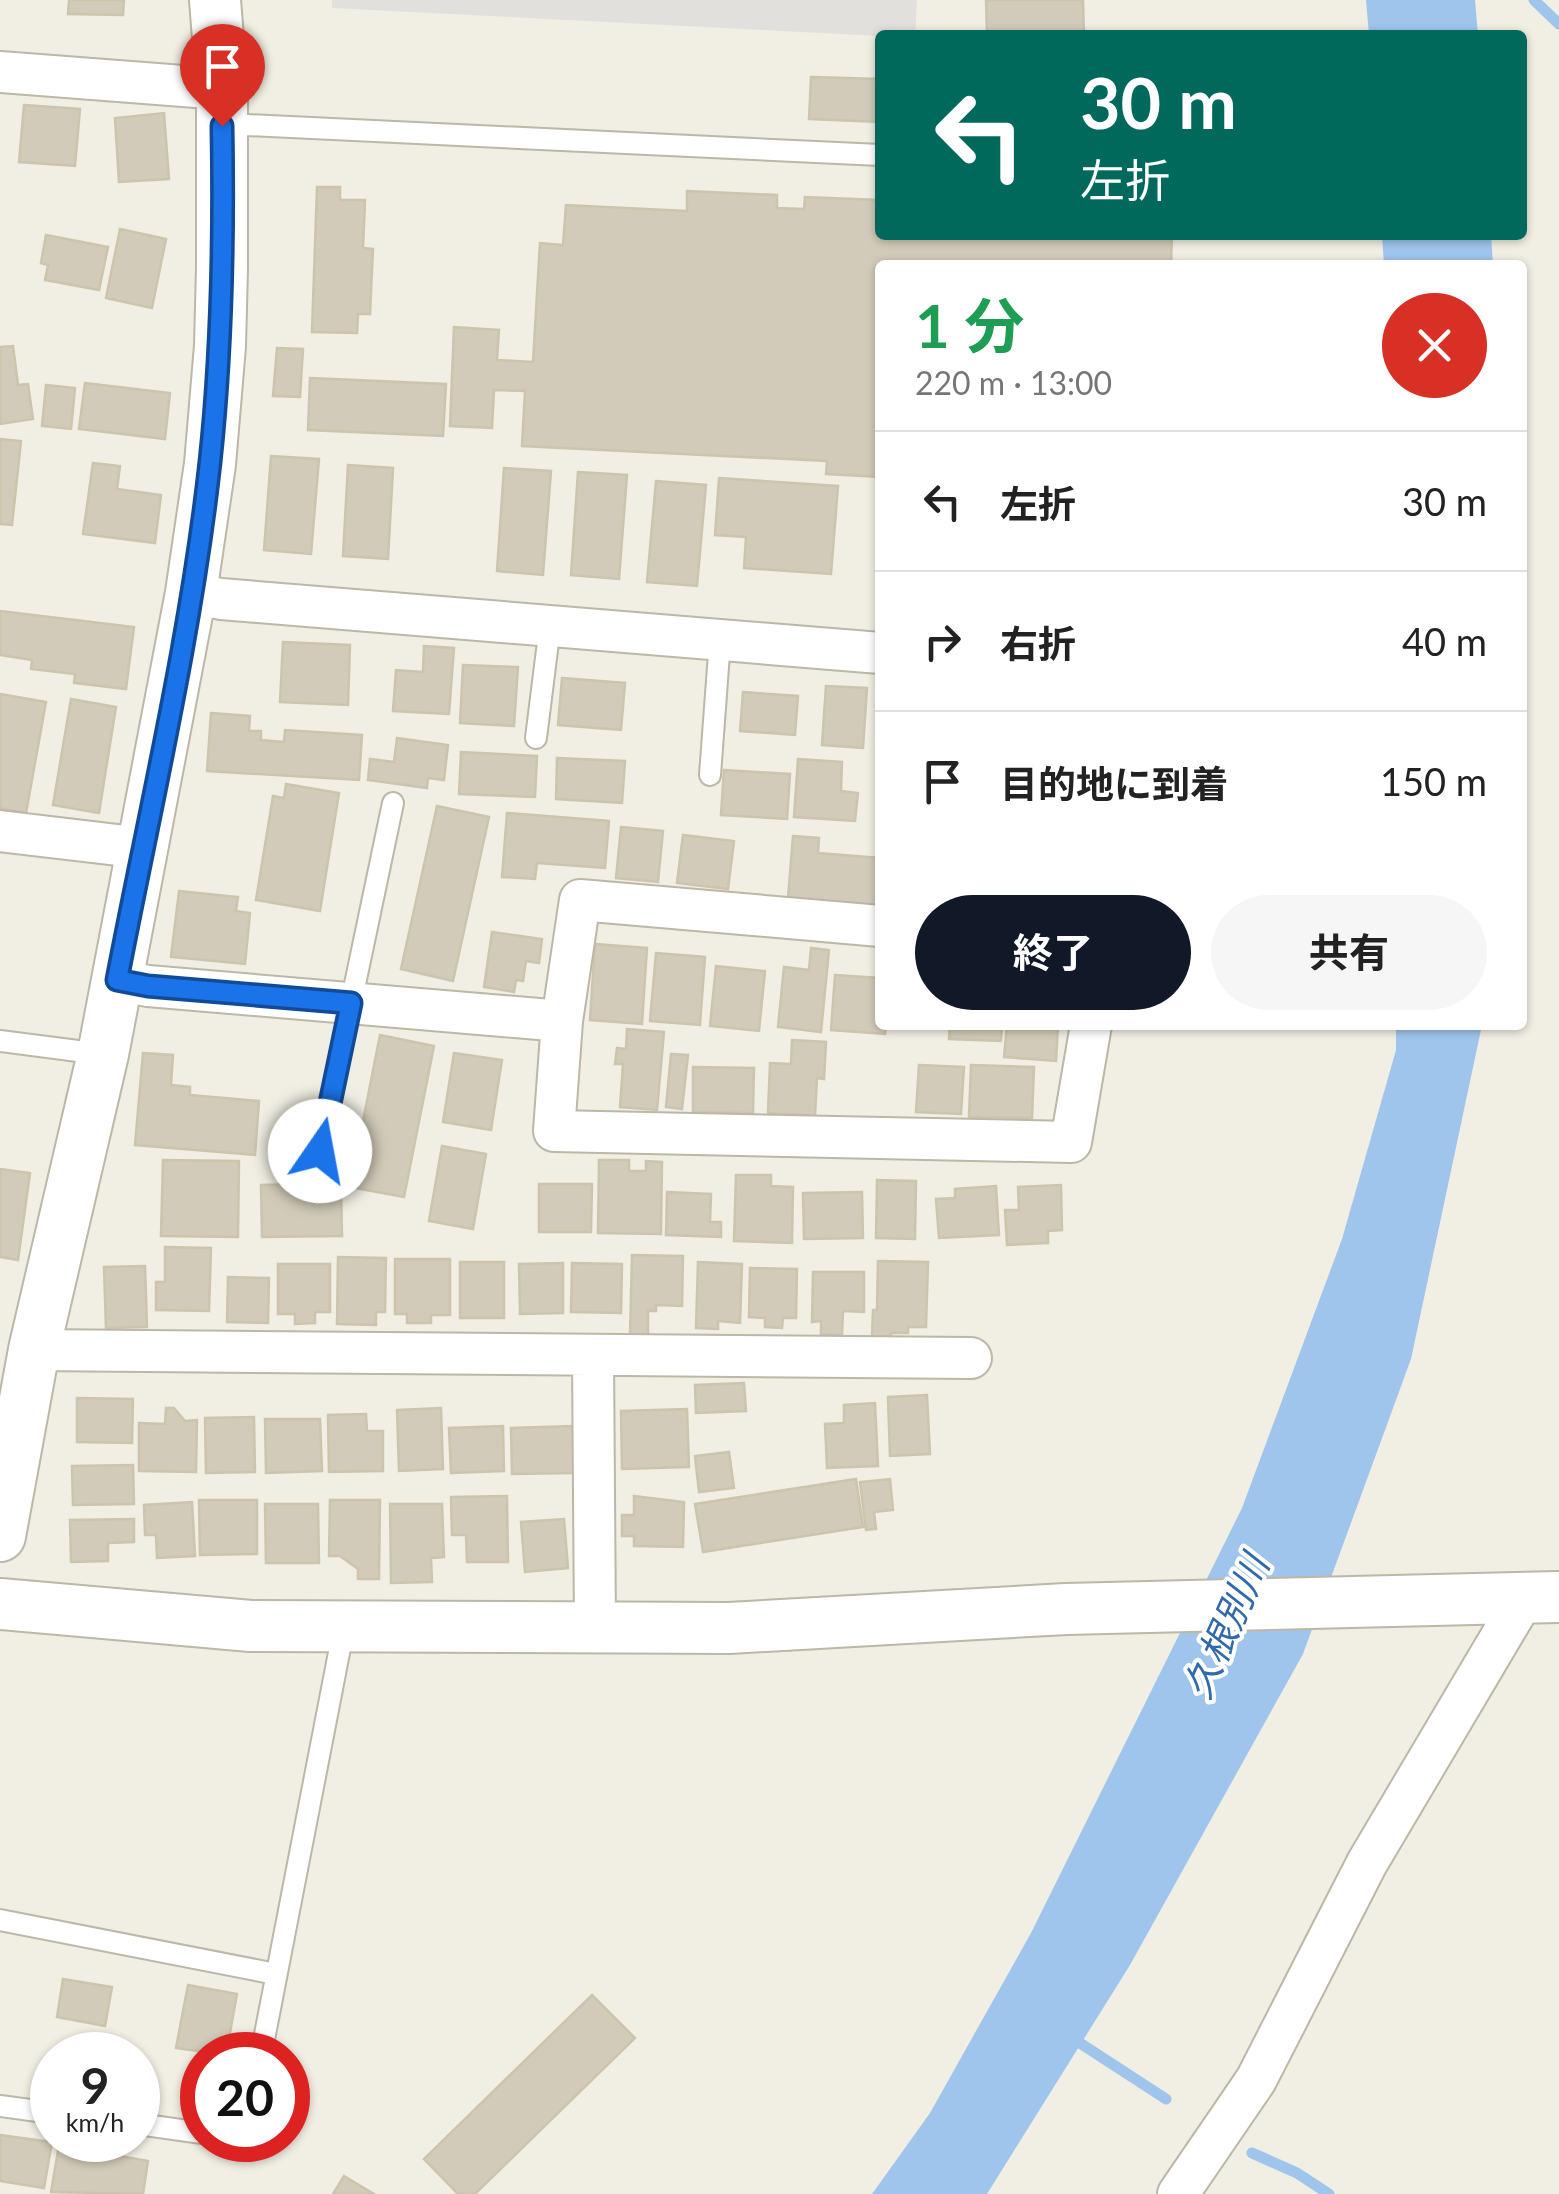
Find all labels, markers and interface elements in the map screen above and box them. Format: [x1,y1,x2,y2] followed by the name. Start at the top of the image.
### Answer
[180,24,265,127] pin
[195,39,250,94] icon: arrive
[1080,60,1237,144] text: 30 m
[915,70,1045,200] icon: left
[1080,153,1170,207] text: 左折
[915,289,1024,361] text: 1 分
[1382,293,1487,398] button: close
[915,363,1112,402] text: 220 m · 13:00
[915,474,970,529] icon: left
[1402,478,1487,524] text: 30 m
[1000,480,1076,526] text: 左折
[915,614,970,669] icon: right
[1402,618,1487,664] text: 40 m
[1000,620,1076,666] text: 右折
[915,754,970,809] icon: arrive
[1380,758,1487,804] text: 150 m
[1000,760,1228,806] text: 目的地に到着
[915,895,1191,1010] button: 終了
[1211,895,1487,1010] button: 共有
[268,1099,372,1203] position arrow
[1173,1544,1279,1705] water label: 久根別川
[180,2032,310,2162] speed limit sign: 20
[80,2055,110,2115] text: 9
[66,2107,124,2137] text: km/h

